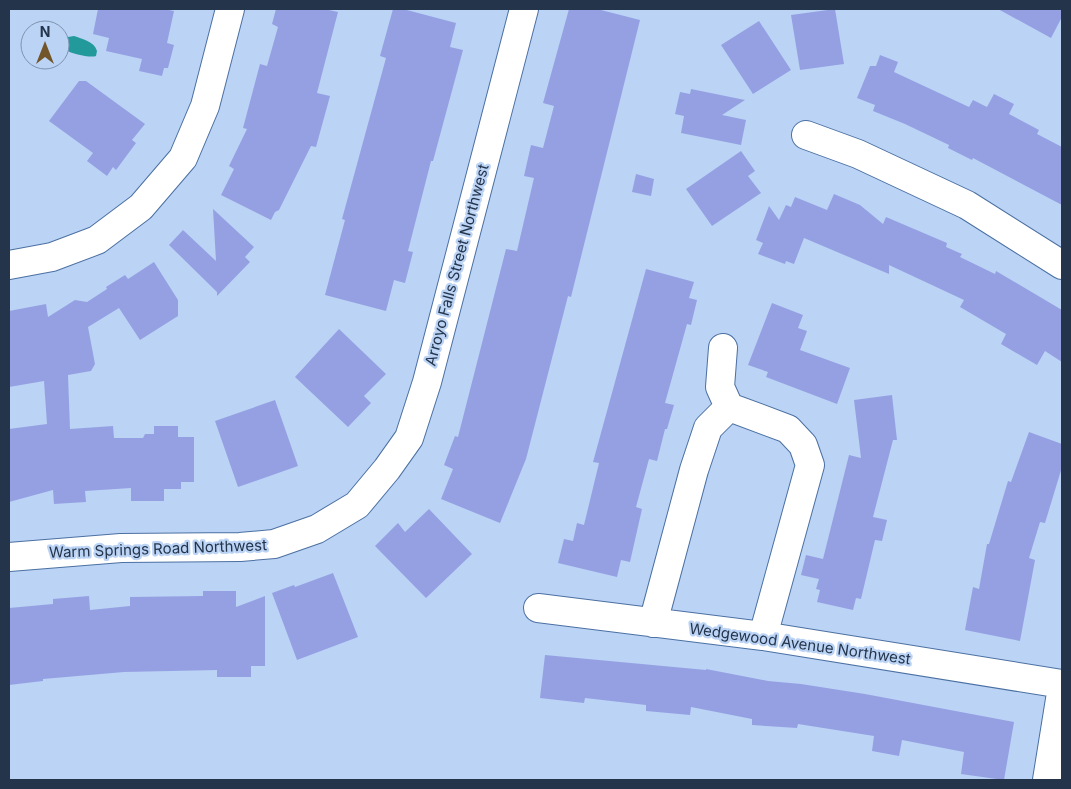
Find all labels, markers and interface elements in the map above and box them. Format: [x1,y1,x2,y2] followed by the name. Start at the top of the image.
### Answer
[20,20,70,70] north arrow
[40,23,50,40] text: N
[420,162,493,368] street label: Arroyo Falls Street Northwest
[49,535,267,562] street label: Warm Springs Road Northwest
[688,619,912,668] street label: Wedgewood Avenue Northwest

